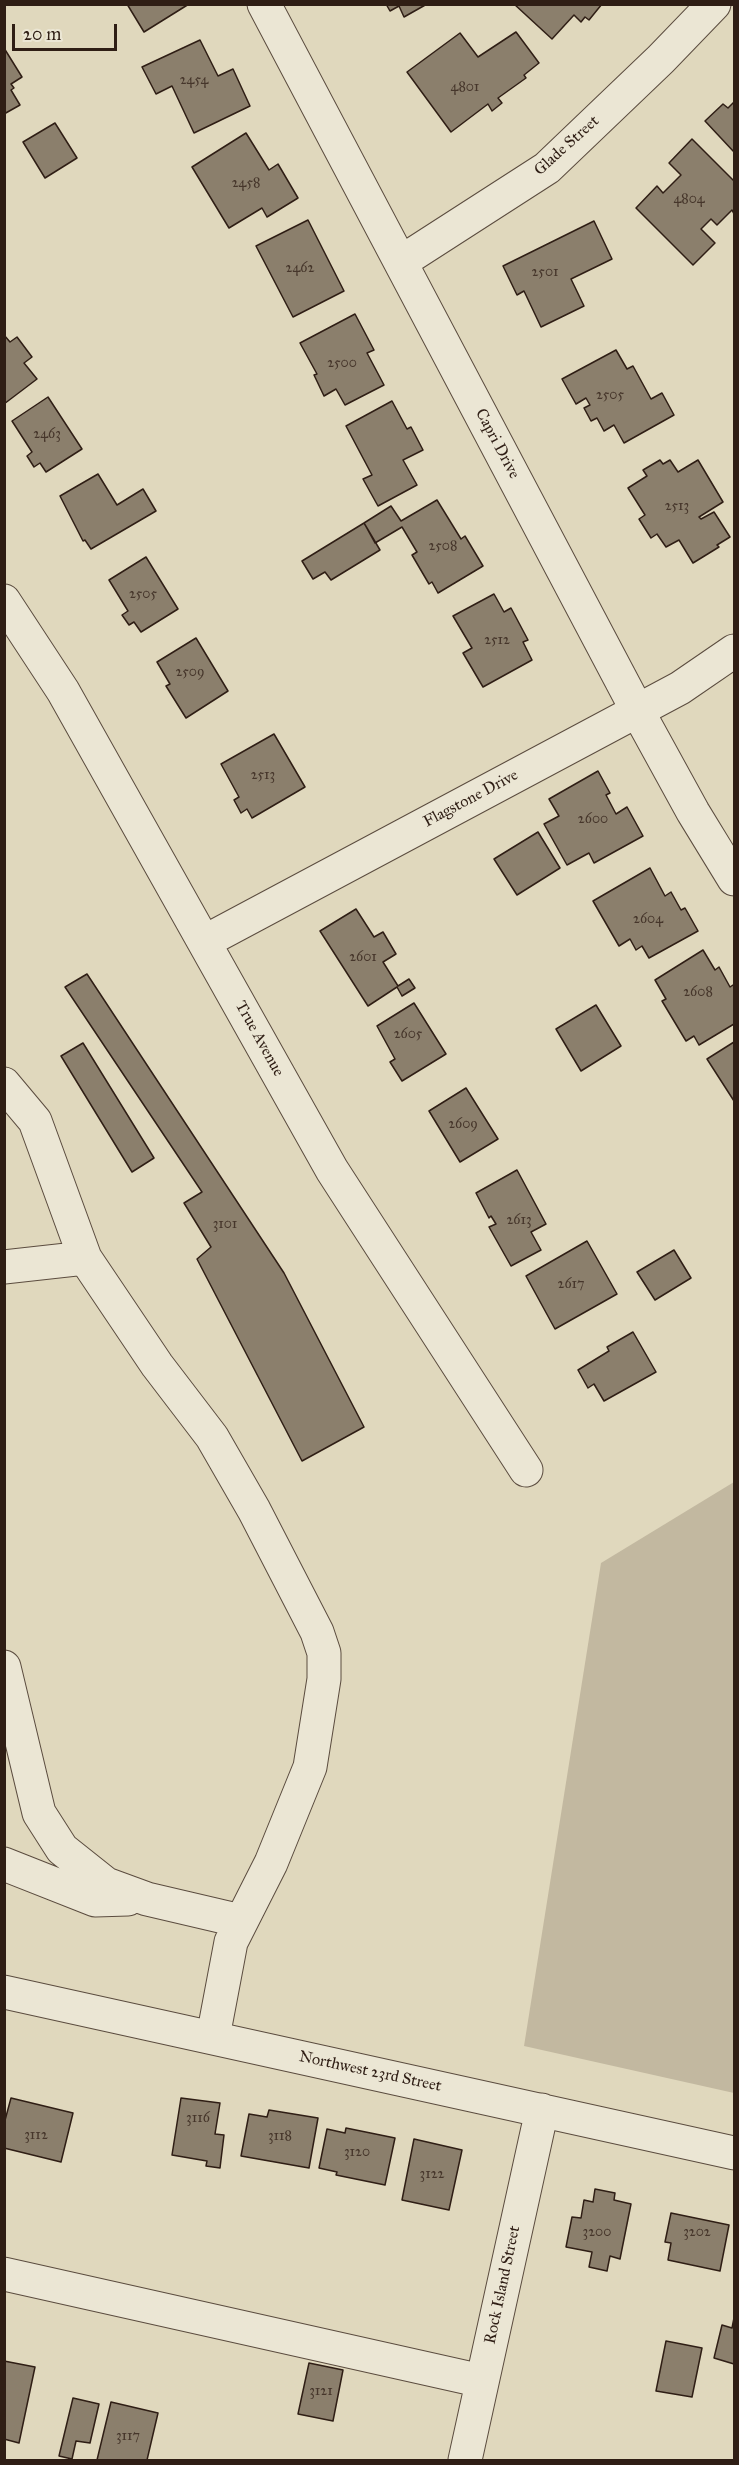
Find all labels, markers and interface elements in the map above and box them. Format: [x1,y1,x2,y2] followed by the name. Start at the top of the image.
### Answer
[15,12,120,50] scale bar
[23,23,61,45] text: 20 m
[180,73,208,89] house number: 2454
[451,80,479,96] house number: 4801
[531,112,603,180] street label: Glade Street
[232,176,260,192] house number: 2458
[673,192,705,208] house number: 4804
[286,261,314,277] house number: 2462
[532,265,558,281] house number: 2501
[327,356,357,372] house number: 2500
[596,388,624,404] house number: 2505
[471,406,523,482] street label: Capri Drive
[33,427,61,443] house number: 2463
[665,499,689,515] house number: 2513
[429,539,457,555] house number: 2508
[129,587,157,603] house number: 2505
[484,633,510,649] house number: 2512
[176,665,204,681] house number: 2509
[420,766,522,832] street label: Flagstone Drive
[251,768,275,784] house number: 2513
[578,812,608,828] house number: 2600
[633,912,663,928] house number: 2604
[349,950,377,966] house number: 2601
[683,985,713,1001] house number: 2608
[230,998,288,1080] street label: True Avenue
[394,1027,422,1043] house number: 2605
[448,1117,478,1133] house number: 2609
[506,1213,532,1229] house number: 2613
[213,1217,237,1233] house number: 3101
[557,1277,585,1293] house number: 2617
[297,2048,443,2096] street label: Northwest 23rd Street
[186,2111,210,2127] house number: 3116
[24,2128,48,2144] house number: 3112
[268,2129,292,2145] house number: 3118
[344,2145,370,2161] house number: 3120
[420,2167,444,2183] house number: 3122
[481,2224,525,2346] street label: Rock Island Street
[583,2225,611,2241] house number: 3200
[683,2225,711,2241] house number: 3202
[309,2384,333,2400] house number: 3121
[116,2429,140,2445] house number: 3117

